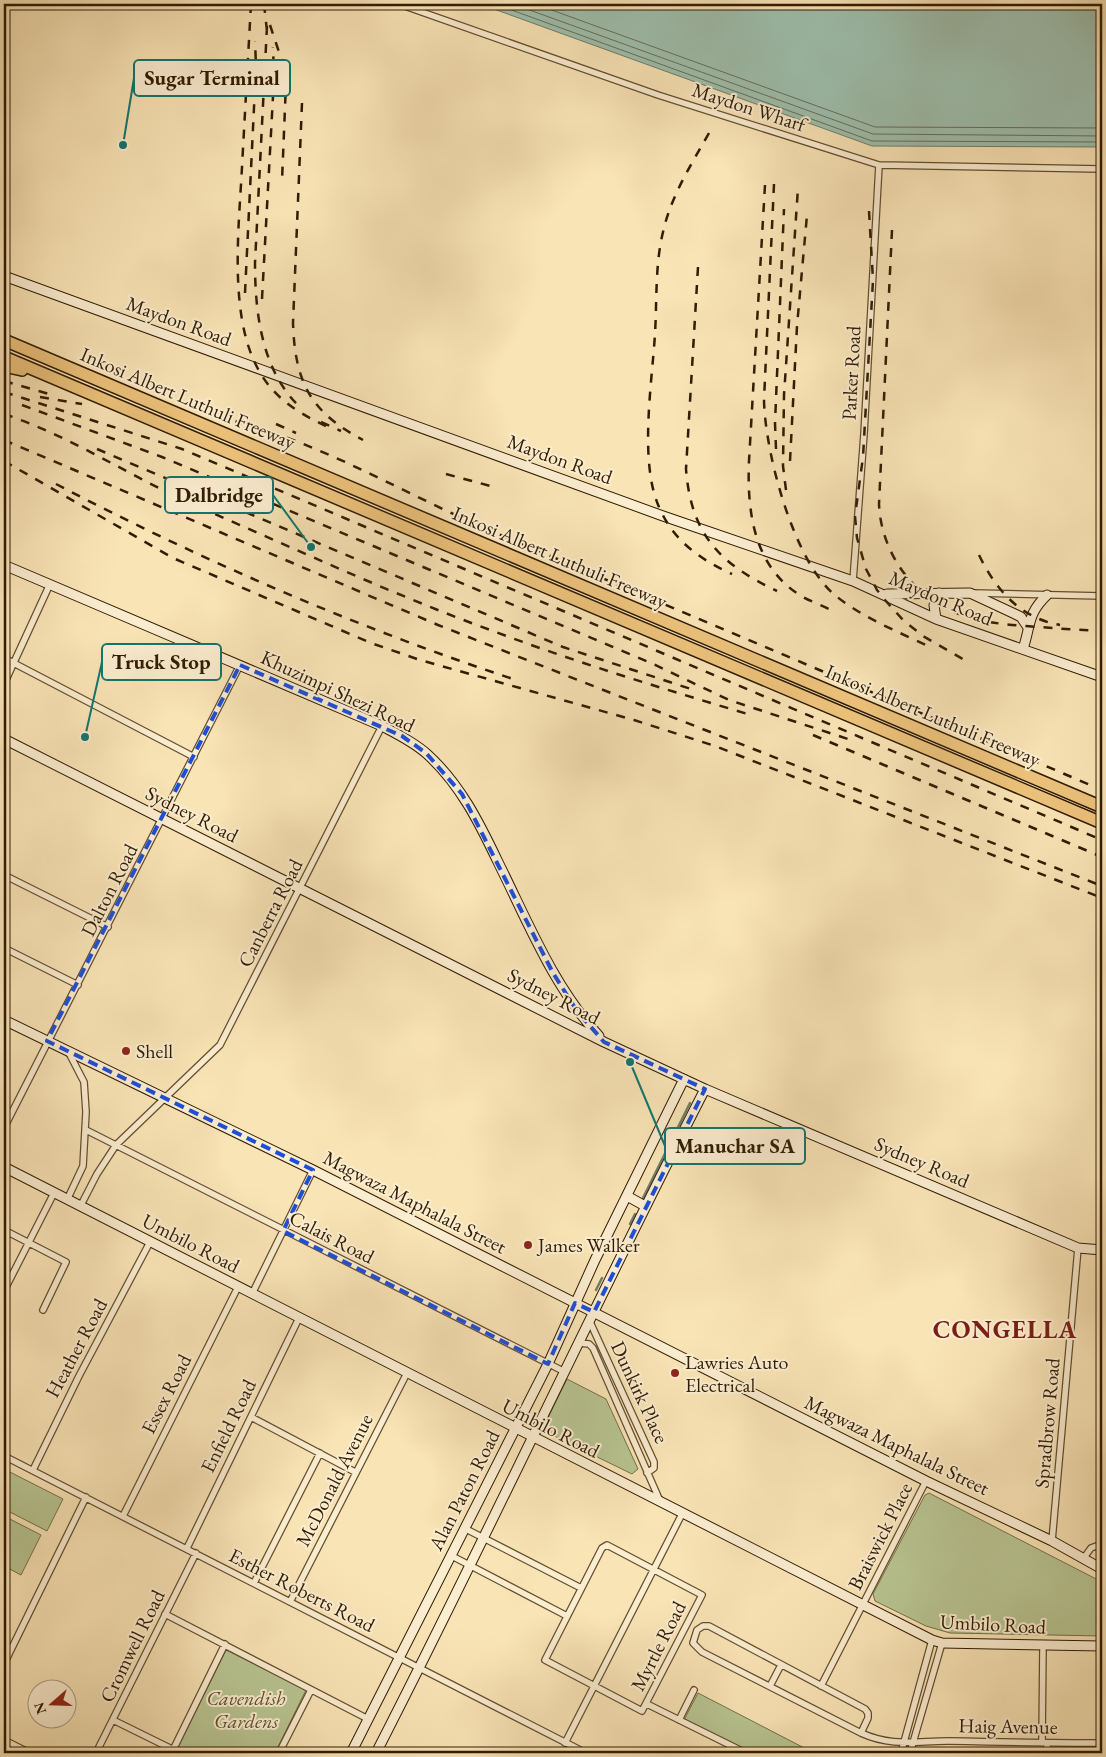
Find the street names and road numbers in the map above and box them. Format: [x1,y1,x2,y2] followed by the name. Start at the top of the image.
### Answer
[689,76,812,138] street label: Maydon Wharf
[123,290,236,352] street label: Maydon Road
[836,324,866,421] street label: Parker Road
[77,341,300,455] street label: Inkosi Albert Luthuli Freeway
[504,428,617,490] street label: Maydon Road
[449,500,672,614] street label: Inkosi Albert Luthuli Freeway
[885,565,998,632] street label: Maydon Road
[257,644,420,739] street label: Khuzimpi Shezi Road
[822,658,1045,772] street label: Inkosi Albert Luthuli Freeway
[141,780,244,849] street label: Sydney Road
[75,839,144,941] street label: Dalton Road
[232,854,309,971] street label: Canberra Road
[503,962,606,1031] street label: Sydney Road
[871,1130,974,1194] street label: Sydney Road
[319,1145,512,1260] street label: Magwaza Maphalala Street
[285,1204,380,1270] street label: Calais Road
[138,1207,245,1279] street label: Umbilo Road
[39,1293,113,1402] street label: Heather Road
[605,1337,675,1447] street label: Dunkirk Place
[135,1349,198,1438] street label: Essex Road
[1028,1356,1066,1489] street label: Spradbrow Road
[194,1374,262,1477] street label: Enfield Road
[800,1389,994,1501] street label: Magwaza Maphalala Street
[498,1392,605,1464] street label: Umbilo Road
[289,1409,379,1551] street label: McDonald Avenue
[422,1425,506,1556] street label: Alan Paton Road
[842,1478,918,1594] street label: Braiswick Place
[225,1542,380,1638] street label: Esther Roberts Road
[94,1585,171,1707] street label: Cromwell Road
[624,1596,692,1695] street label: Myrtle Road
[939,1608,1048,1640] street label: Umbilo Road
[958,1712,1058,1740] street label: Haig Avenue

